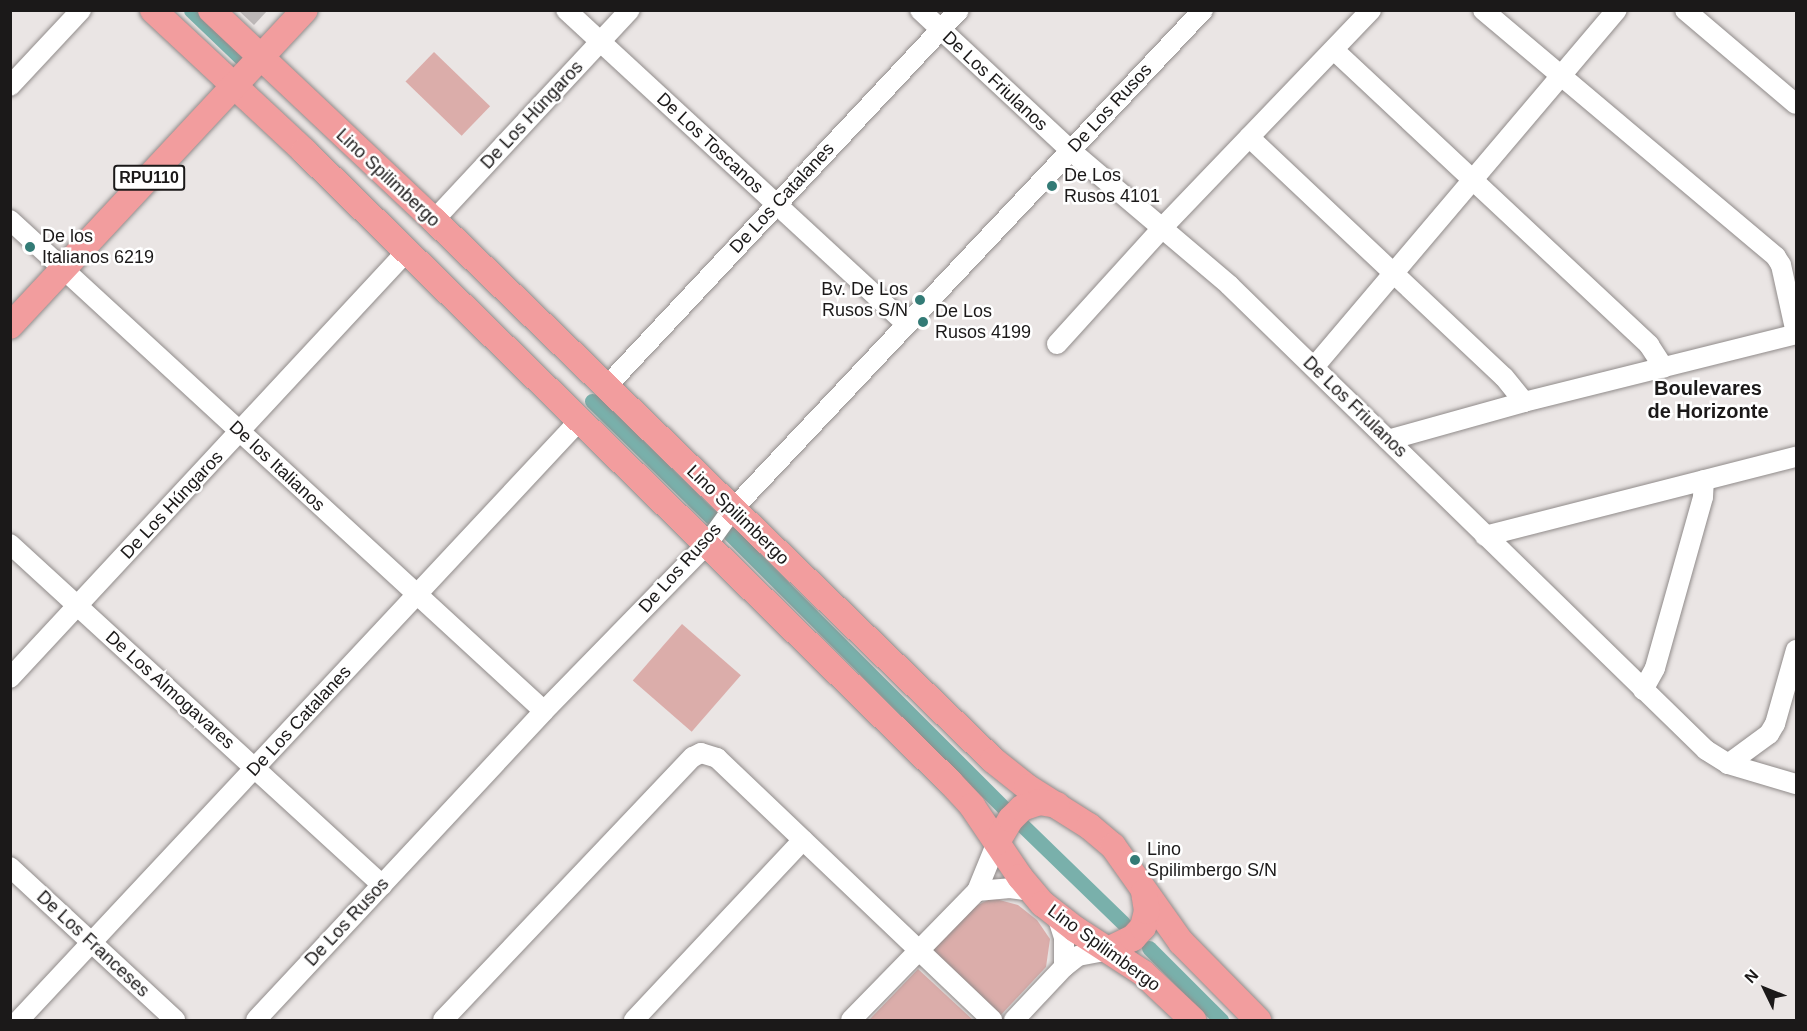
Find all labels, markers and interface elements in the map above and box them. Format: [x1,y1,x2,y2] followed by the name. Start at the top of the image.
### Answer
[938,27,1052,135] street label: De Los Friulanos
[476,56,588,174] street label: De Los Húngaros
[1064,59,1156,157] street label: De Los Rusos
[652,88,768,198] street label: De Los Toscanos
[332,124,444,232] street label: Lino Spilimbergo
[725,138,839,258] street label: De Los Catalanes
[113,165,185,191] road number: RPU110
[1064,165,1160,207] place label: De Los Rusos 4101
[1045,179,1059,193] marker: De Los Rusos 4101
[42,226,154,268] place label: De los Italianos 6219
[23,240,37,254] marker: De los Italianos 6219
[821,279,908,322] place label: Bv. De Los Rusos S/N
[913,293,927,307] marker: Bv. De Los Rusos S/N
[935,301,1031,344] place label: De Los Rusos 4199
[916,315,930,329] marker: De Los Rusos 4199
[1299,352,1411,462] street label: De Los Friulanos
[1647,376,1769,423] district label: Boulevares de Horizonte
[225,416,329,516] street label: De los Italianos
[116,446,228,564] street label: De Los Húngaros
[682,461,794,569] street label: Lino Spilimbergo
[634,519,726,617] street label: De Los Rusos
[101,626,239,754] street label: De Los Almogavares
[242,661,356,781] street label: De Los Catalanes
[1147,839,1277,882] place label: Lino Spilimbergo S/N
[1128,853,1142,867] marker: Lino Spilimbergo S/N
[301,873,393,971] street label: De Los Rusos
[32,886,154,1002] street label: De Los Franceses
[1043,900,1165,996] street label: Lino Spilimbergo
[1735,959,1795,1019] north arrow
[1741,966,1762,986] text: N

